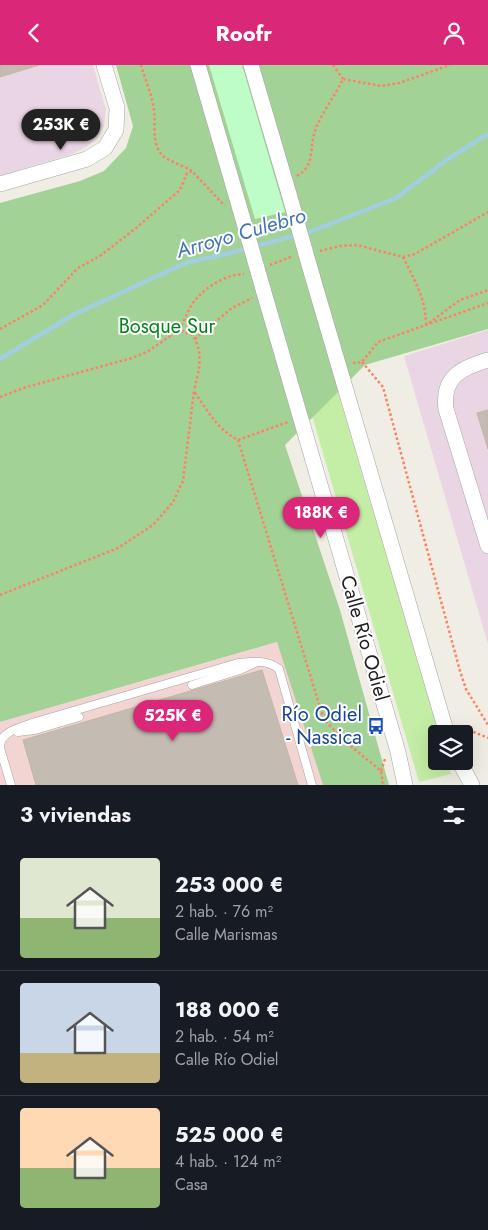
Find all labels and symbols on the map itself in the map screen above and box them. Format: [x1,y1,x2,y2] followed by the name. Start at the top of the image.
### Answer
[20,109,102,151] pin: 253K €
[172,200,309,266] water label: Arroyo Culebro
[119,312,215,341] park label: Bosque Sur
[280,497,362,539] pin: 188K €
[333,572,396,704] street label: Calle Río Odiel
[132,699,214,742] pin: 525K €
[281,700,362,752] place label: Río Odiel - Nassica
[366,716,386,736] bus stop icon: Río Odiel - Nassica

